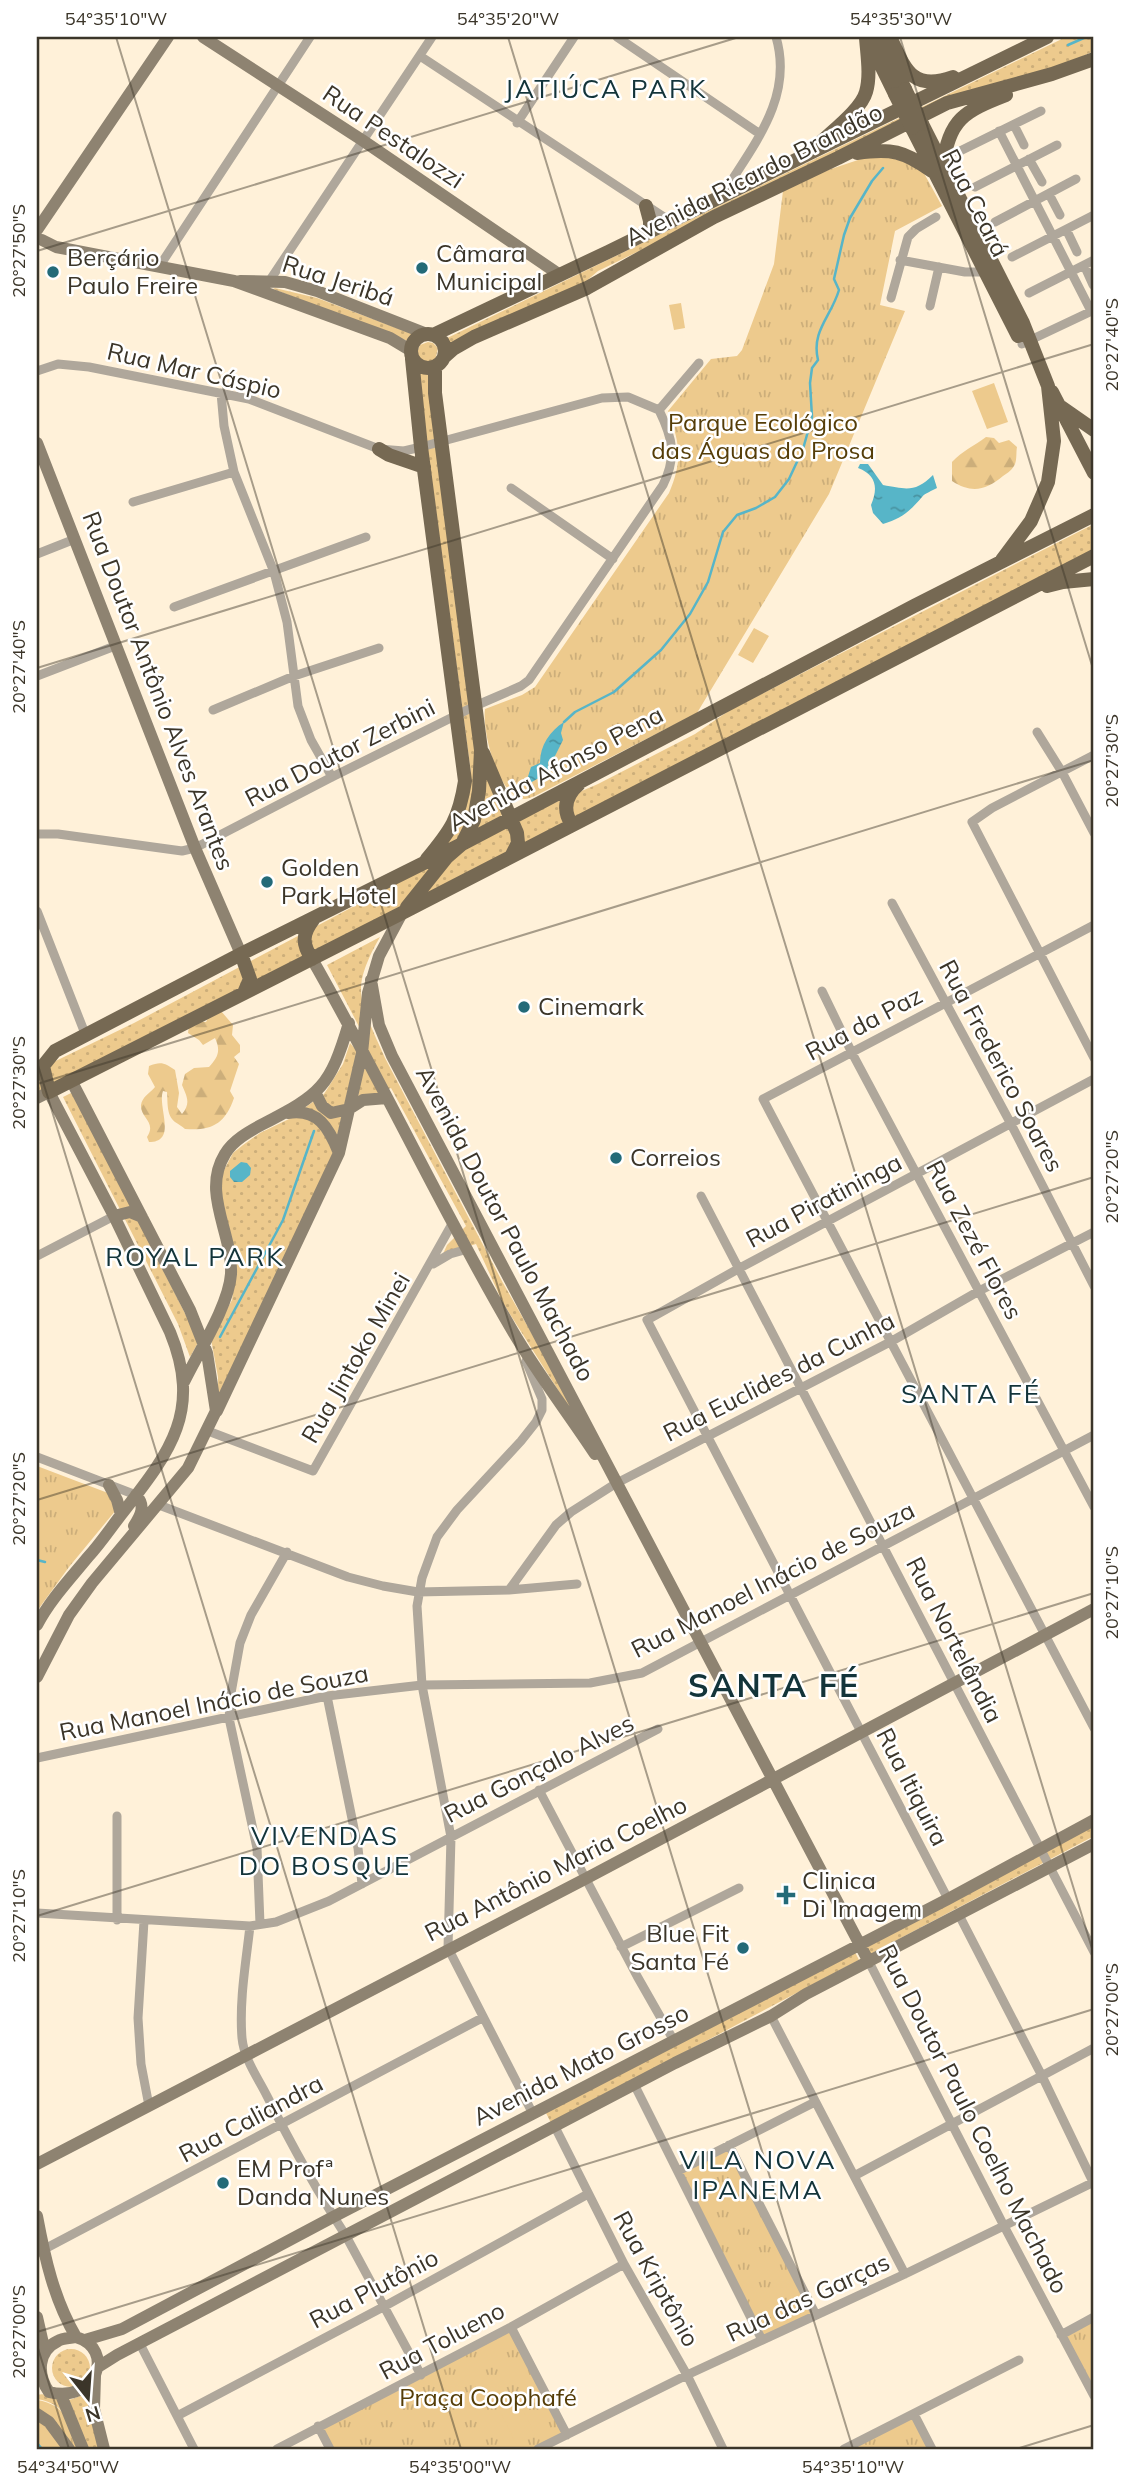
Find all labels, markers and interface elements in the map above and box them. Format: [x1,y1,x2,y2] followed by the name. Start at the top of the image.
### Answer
[65,7,167,30] text: 54°35'10"W
[457,7,559,30] text: 54°35'20"W
[850,7,952,30] text: 54°35'30"W
[505,72,707,105] district label: JATIÚCA PARK
[317,78,470,194] street label: Rua Pestalozzi
[620,96,887,252] street label: Avenida Ricardo Brandão
[936,143,1016,262] street label: Rua Ceará
[7,204,30,298] text: 20°27'50"S
[436,238,542,296] place label: Câmara Municipal
[67,242,198,300] place label: Berçário Paulo Freire
[279,248,398,312] street label: Rua Jeribá
[414,260,430,276] marker: Câmara Municipal
[45,264,61,280] marker: Berçário Paulo Freire
[1100,298,1123,392] text: 20°27'40"S
[104,335,284,405] street label: Rua Mar Cáspio
[651,407,875,465] park label: Parque Ecológico das Águas do Prosa
[76,507,241,874] street label: Rua Doutor Antônio Alves Arantes
[7,620,30,714] text: 20°27'40"S
[240,691,440,813] street label: Rua Doutor Zerbini
[443,699,668,837] street label: Avenida Afonso Pena
[1100,714,1123,808] text: 20°27'30"S
[281,852,397,910] place label: Golden Park Hotel
[259,874,275,890] marker: Golden Park Hotel
[933,954,1071,1177] street label: Rua Frederico Soares
[800,980,927,1066] street label: Rua da Paz
[538,991,644,1021] place label: Cinemark
[516,999,532,1015] marker: Cinemark
[7,1036,30,1130] text: 20°27'30"S
[410,1061,602,1386] street label: Avenida Doutor Paulo Machado
[1100,1130,1123,1224] text: 20°27'20"S
[630,1142,721,1172] place label: Correios
[740,1146,907,1254] street label: Rua Piratininga
[608,1150,624,1166] marker: Correios
[920,1155,1029,1324] street label: Rua Zezé Flores
[105,1240,285,1273] district label: ROYAL PARK
[294,1267,416,1448] street label: Rua Jintoko Minei
[658,1305,899,1447] street label: Rua Euclides da Cunha
[901,1377,1041,1410] district label: SANTA FÉ
[7,1452,30,1546] text: 20°27'20"S
[626,1494,919,1664] street label: Rua Manoel Inácio de Souza
[1100,1546,1123,1640] text: 20°27'10"S
[900,1552,1010,1727] street label: Rua Nortelândia
[57,1657,371,1747] street label: Rua Manoel Inácio de Souza
[688,1665,860,1705] district label: SANTA FÉ
[439,1707,639,1829] street label: Rua Gonçalo Alves
[870,1723,955,1851] street label: Rua Itiquira
[419,1789,692,1947] street label: Rua Antônio Maria Coelho
[239,1819,411,1882] district label: VIVENDAS DO BOSQUE
[802,1865,922,1923] place label: Clinica Di Imagem
[7,1869,30,1963] text: 20°27'10"S
[776,1885,796,1905] marker: Clinica Di Imagem
[630,1918,729,1976] place label: Blue Fit Santa Fé
[872,1939,1075,2298] street label: Rua Doutor Paulo Coelho Machado
[735,1940,751,1956] marker: Blue Fit Santa Fé
[1100,1963,1123,2057] text: 20°27'00"S
[468,1997,693,2132] street label: Avenida Mato Grosso
[173,2068,328,2169] street label: Rua Caliandra
[679,2143,837,2206] district label: VILA NOVA IPANEMA
[237,2153,389,2211] place label: EM Profª Danda Nunes
[215,2175,231,2191] marker: EM Profª Danda Nunes
[607,2205,706,2352] street label: Rua Kriptônio
[304,2242,443,2335] street label: Rua Plutônio
[721,2246,894,2348] street label: Rua das Garças
[7,2285,30,2379] text: 20°27'00"S
[374,2295,509,2386] street label: Rua Tolueno
[52,2364,122,2434] north arrow
[399,2382,577,2412] park label: Praça Coophafé
[83,2401,103,2428] text: N
[17,2455,119,2478] text: 54°34'50"W
[409,2455,511,2478] text: 54°35'00"W
[802,2455,904,2478] text: 54°35'10"W

